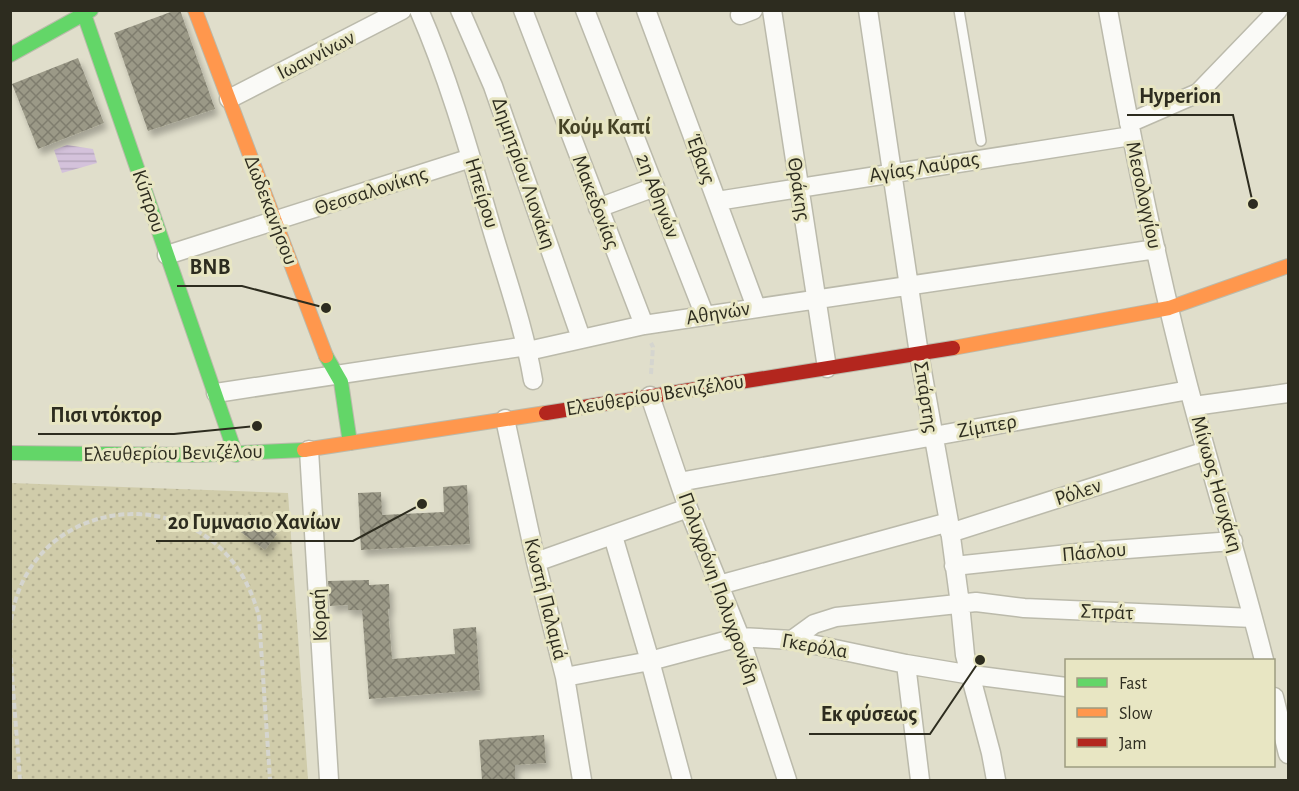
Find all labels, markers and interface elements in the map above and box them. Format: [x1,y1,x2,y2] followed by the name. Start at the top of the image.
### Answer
[274,27,358,83] street label: Ιωαννίνων
[1127,75,1233,115] callout: Hyperion
[1139,85,1221,108] text: Hyperion
[488,94,560,252] street label: Δημητρίου Λιονάκη
[557,116,651,138] district label: Κούμ Καπί
[682,132,720,186] street label: Έβανς
[1122,139,1166,251] street label: Μεσολογγίου
[868,148,980,186] street label: Αγίας Λαύρας
[632,151,684,241] street label: 2η Αθηνών
[240,152,302,268] street label: Δωδεκανήσου
[569,152,623,252] street label: Μακεδονίας
[461,155,503,231] street label: Ηπείρου
[784,156,814,222] street label: Θράκης
[312,163,430,219] street label: Θεσσαλονίκης
[128,167,170,235] street label: Κύπρου
[177,246,242,286] callout: BNB
[190,256,231,278] text: BNB
[685,298,752,328] street label: Αθηνών
[910,360,942,434] street label: Σπάρτης
[565,371,745,419] street label: Ελευθερίου Βενιζέλου
[38,394,174,434] callout: Πισι ντόκτορ
[50,404,162,426] text: Πισι ντόκτορ
[956,410,1018,442] street label: Ζίμπερ
[1187,413,1247,555] street label: Μίνωος Ησυχάκη
[83,441,263,465] street label: Ελευθερίου Βενιζέλου
[1052,475,1104,509] street label: Ρόλεν
[675,489,763,687] street label: Πολυχρόνη Πολυχρονίδη
[156,501,353,541] callout: 2ο Γυμνασιο Χανίων
[168,511,341,533] text: 2ο Γυμνασιο Χανίων
[521,536,571,662] street label: Κωστή Παλαμά
[1061,539,1127,565] street label: Πάσλου
[307,588,331,642] street label: Κοραή
[1080,601,1134,623] street label: Σπράτ
[780,630,850,662] street label: Γκερόλα
[1065,659,1275,767] legend
[1119,675,1147,693] text: Fast
[809,694,930,734] callout: Εκ φύσεως
[821,703,917,726] text: Εκ φύσεως
[1119,705,1152,723] text: Slow
[1119,735,1147,753] text: Jam

